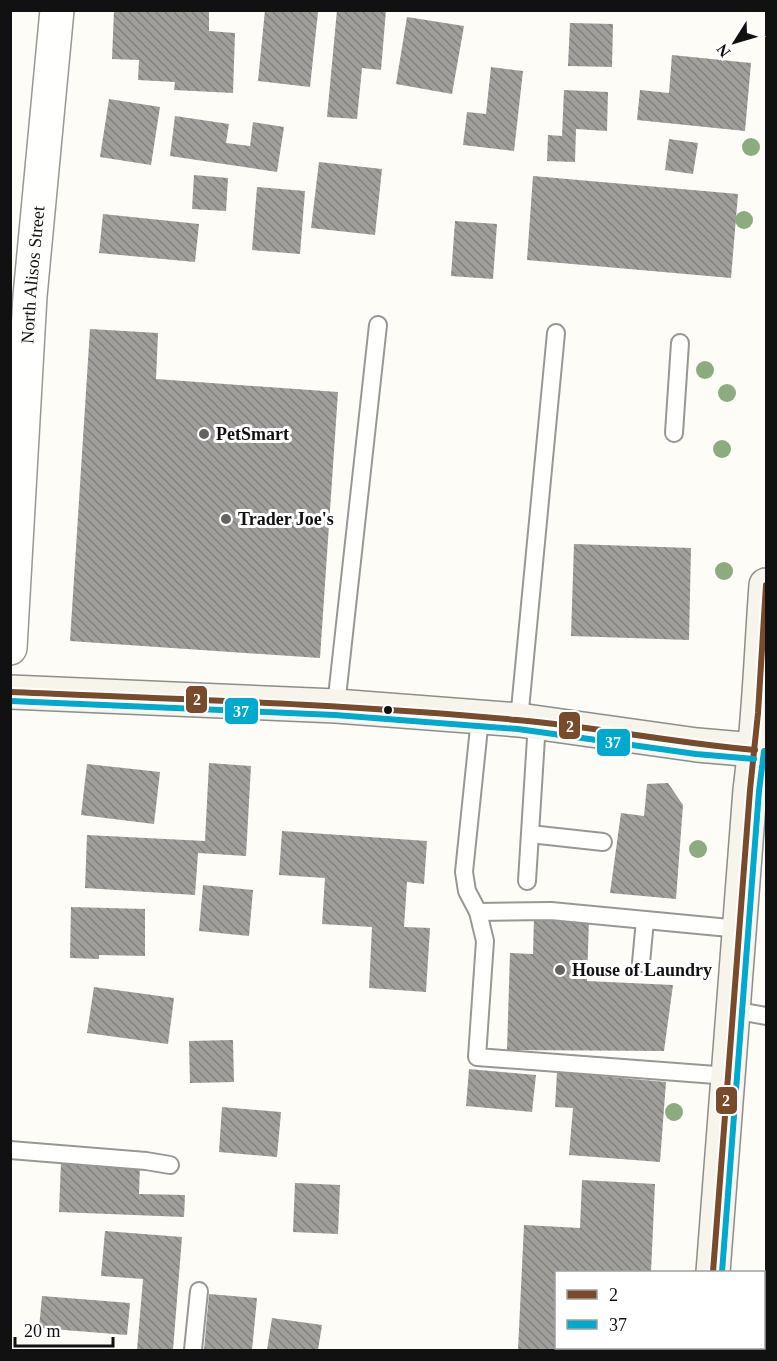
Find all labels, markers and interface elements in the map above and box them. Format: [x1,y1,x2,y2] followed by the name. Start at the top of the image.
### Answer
[705,12,765,72] north arrow
[713,41,734,60] text: N
[17,205,48,344] street label: North Alisos Street
[216,424,289,444] place label: PetSmart
[197,427,211,441] marker: PetSmart
[238,509,334,529] place label: Trader Joe's
[219,512,233,526] marker: Trader Joe's
[185,685,208,714] line badge: 2
[193,691,201,708] text: 2
[224,697,259,725] line badge: 37
[233,703,249,720] text: 37
[382,704,394,716] unlabelled marker
[558,711,581,740] line badge: 2
[566,718,574,735] text: 2
[596,728,631,757] line badge: 37
[605,734,621,751] text: 37
[572,960,712,980] place label: House of Laundry
[553,963,567,977] marker: House of Laundry
[715,1086,738,1115] line badge: 2
[722,1092,730,1109] text: 2
[555,1271,765,1349] legend
[609,1285,618,1305] text: 2
[15,1310,112,1348] scale bar
[609,1315,627,1335] text: 37
[24,1321,61,1341] text: 20 m

